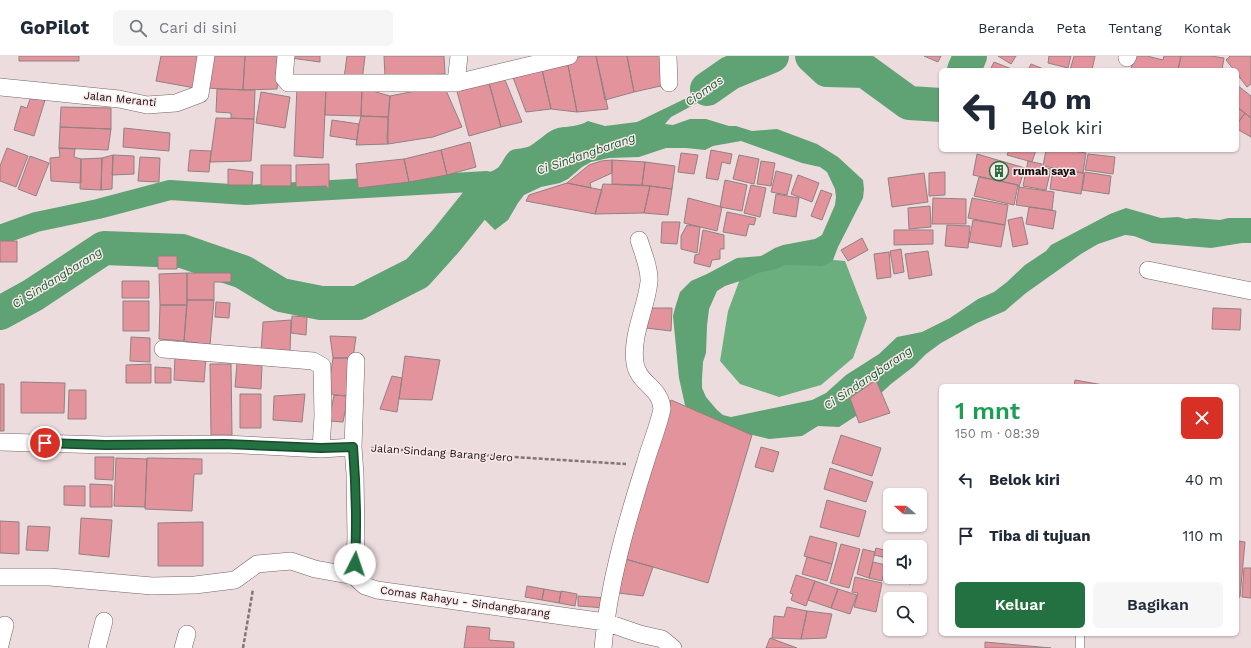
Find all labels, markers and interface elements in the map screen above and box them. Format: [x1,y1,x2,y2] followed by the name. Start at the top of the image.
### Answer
[113,10,393,46] search box
[20,16,89,39] text: GoPilot
[127,17,149,39] icon: search
[159,19,237,37] text: Cari di sini
[978,20,1034,36] text: Beranda
[1056,20,1086,36] text: Peta
[1108,20,1162,36] text: Tentang
[1184,20,1231,36] text: Kontak
[682,73,726,109] water label: Ciomas
[1021,83,1091,116] text: 40 m
[955,84,1007,136] icon: left
[83,89,157,109] street label: Jalan Meranti
[1021,117,1103,138] text: Belok kiri
[535,131,637,177] water label: Ci Sindangbarang
[988,160,1010,182] building icon: rumah saya
[1013,165,1076,178] place label: rumah saya
[9,245,105,311] water label: Ci Sindangbarang
[821,343,915,413] water label: Ci Sindangbarang
[955,397,1020,425] text: 1 mnt
[1181,397,1223,439] button: close
[28,426,62,460] pin
[955,426,1040,441] text: 150 m · 08:39
[34,432,56,454] icon: arrive
[371,442,513,464] street label: Jalan Sindang Barang Jero
[955,469,977,491] icon: left
[989,471,1060,489] text: Belok kiri
[1185,471,1223,489] text: 40 m
[883,488,927,532] north arrow
[883,488,927,636] map controls
[955,525,977,547] icon: arrive
[989,527,1091,545] text: Tiba di tujuan
[1183,527,1223,545] text: 110 m
[883,540,927,584] button: sound
[334,543,376,585] position arrow
[955,582,1085,628] button: Keluar
[1093,582,1223,628] button: Bagikan
[379,584,551,620] street label: Comas Rahayu - Sindangbarang
[883,592,927,636] button: search

